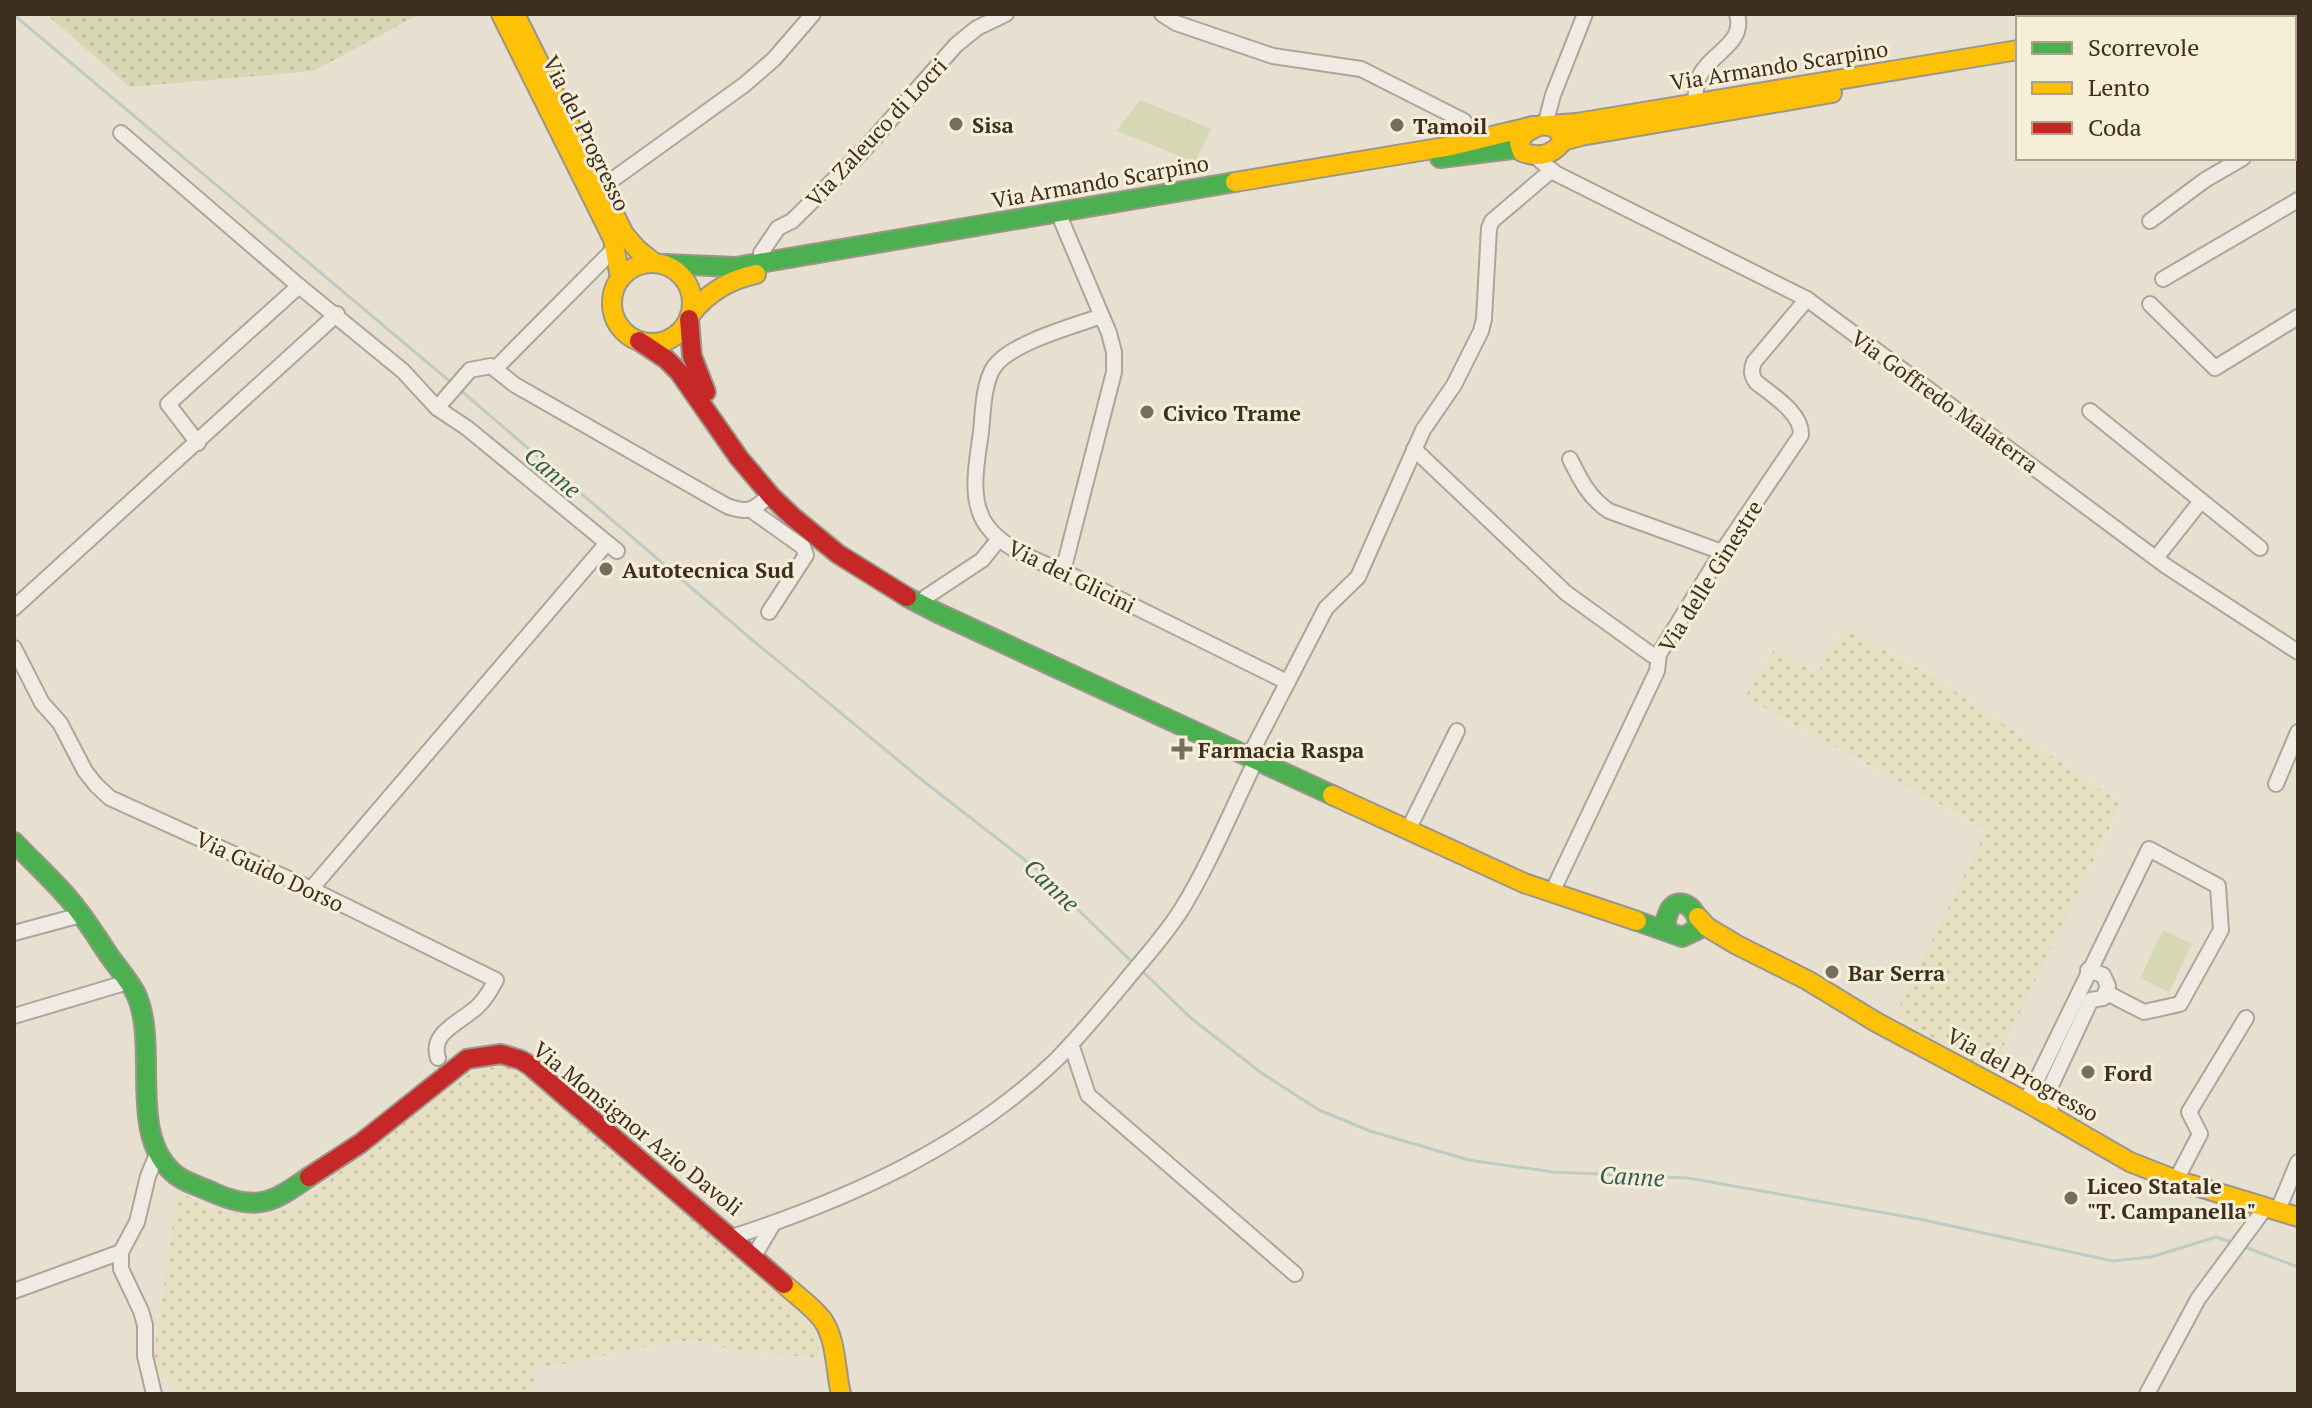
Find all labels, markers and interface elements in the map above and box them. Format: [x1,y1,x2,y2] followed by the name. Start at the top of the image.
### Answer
[2016,16,2296,160] legend
[2088,31,2199,63] text: Scorrevole
[1668,33,1890,97] street label: Via Armando Scarpino
[537,51,637,215] street label: Via del Progresso
[799,51,953,213] street label: Via Zaleuco di Locri
[2088,71,2150,103] text: Lento
[972,110,1014,139] place label: Sisa
[1413,111,1487,140] place label: Tamoil
[2088,111,2142,143] text: Coda
[947,115,965,133] marker: Sisa
[1388,116,1406,134] marker: Tamoil
[989,148,1211,214] street label: Via Armando Scarpino
[1846,323,2044,479] street label: Via Goffredo Malaterra
[1163,398,1301,427] place label: Civico Trame
[1138,403,1156,421] marker: Civico Trame
[518,439,588,505] water label: Canne
[1652,494,1768,658] street label: Via delle Ginestre
[1003,533,1141,619] street label: Via dei Glicini
[622,555,794,584] place label: Autotecnica Sud
[597,560,615,578] marker: Autotecnica Sud
[1198,735,1364,764] place label: Farmacia Raspa
[1173,740,1191,758] marker: Farmacia Raspa
[191,824,349,918] street label: Via Guido Dorso
[1017,851,1087,919] water label: Canne
[1848,958,1945,987] place label: Bar Serra
[1823,963,1841,981] marker: Bar Serra
[1942,1020,2104,1128] street label: Via del Progresso
[527,1034,749,1222] street label: Via Monsignor Azio Davoli
[2104,1058,2152,1087] place label: Ford
[2079,1063,2097,1081] marker: Ford
[1599,1158,1665,1194] water label: Canne
[2087,1171,2256,1225] place label: Liceo Statale "T. Campanella"
[2062,1189,2080,1207] marker: Liceo Statale "T. Campanella"

